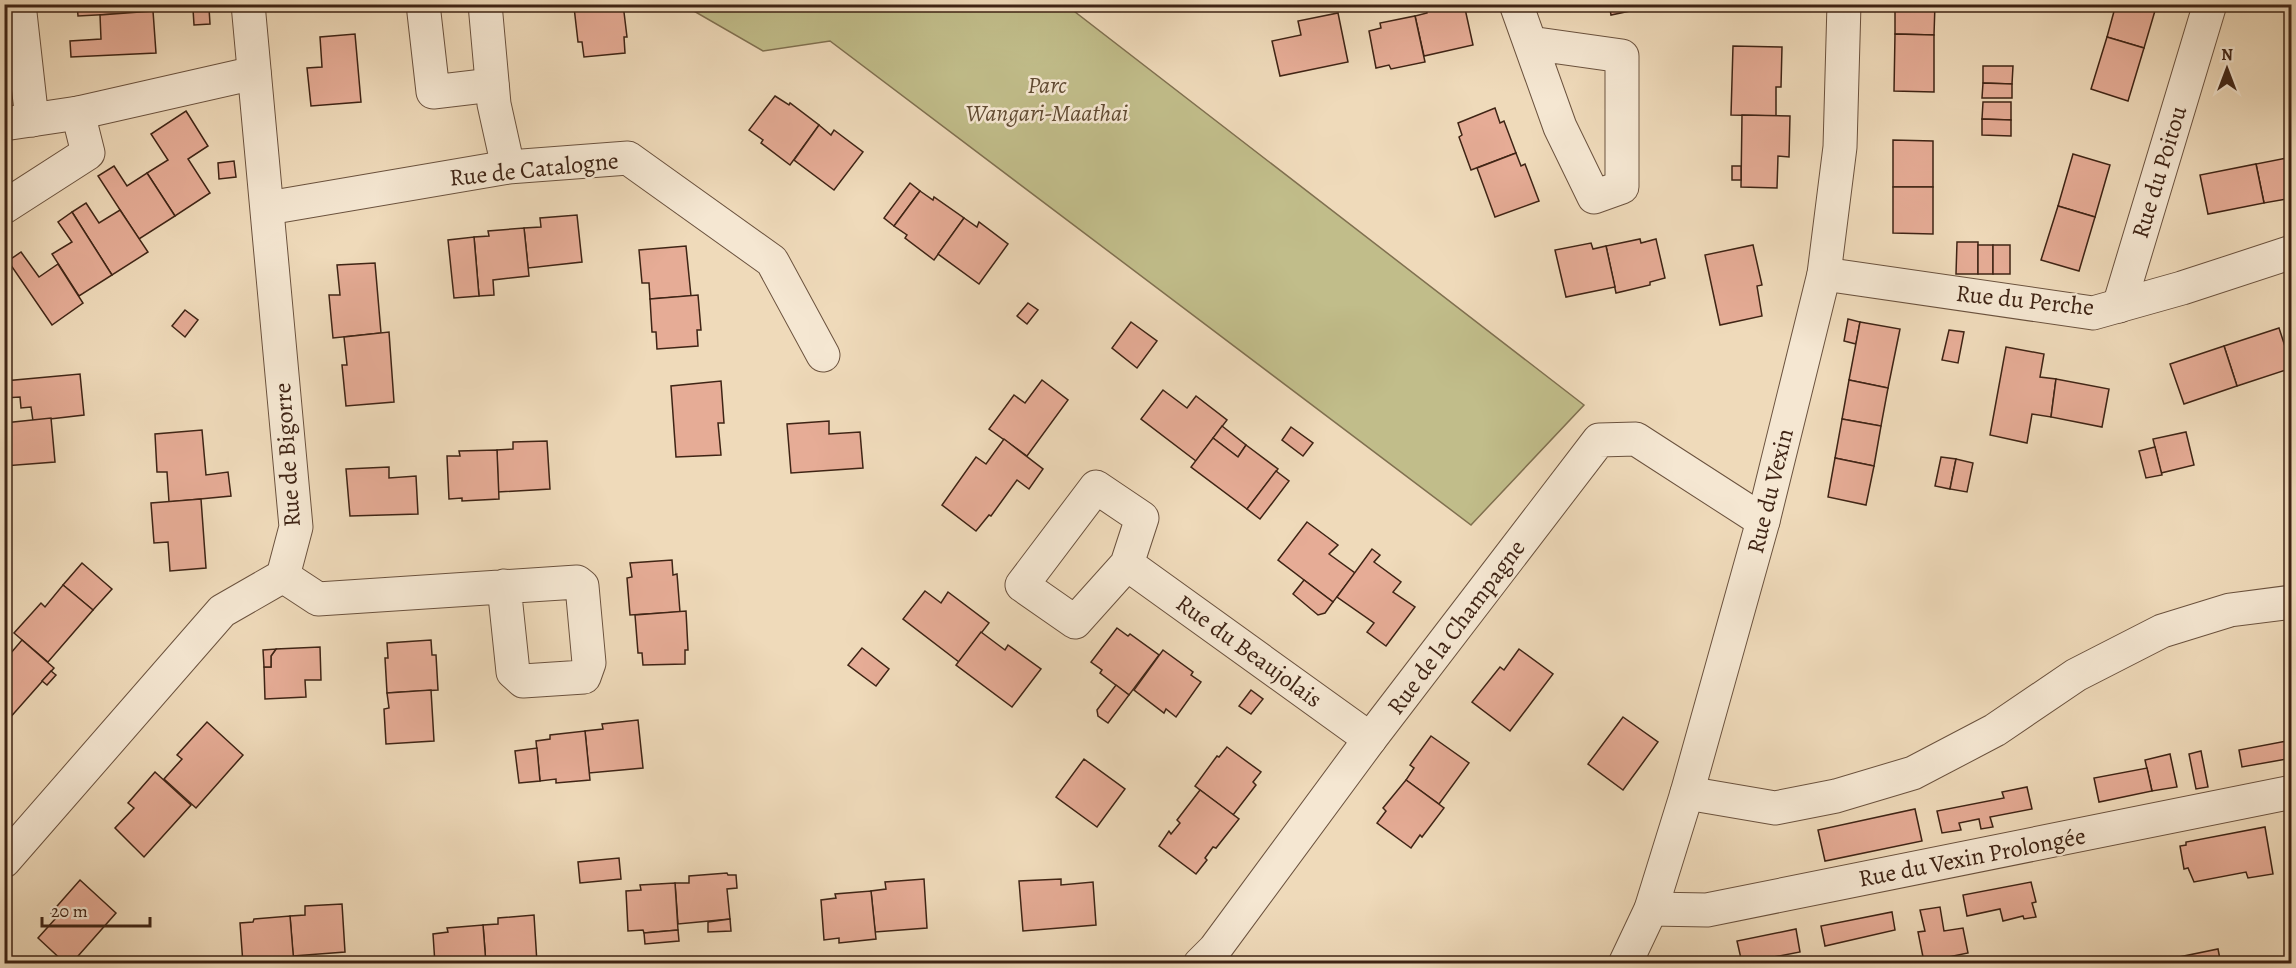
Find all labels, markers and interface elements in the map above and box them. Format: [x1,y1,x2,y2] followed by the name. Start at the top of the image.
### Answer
[2197,39,2257,99] north arrow
[2221,44,2233,66] text: N
[966,69,1128,129] park label: Parc Wangari-Maathai
[2124,102,2194,242] street label: Rue du Poitou
[448,144,620,194] street label: Rue de Catalogne
[1954,277,2096,323] street label: Rue du Perche
[266,382,308,528] street label: Rue de Bigorre
[1739,425,1801,557] street label: Rue du Vexin
[1380,533,1532,721] street label: Rue de la Champagne
[1169,587,1329,715] street label: Rue du Beaujolais
[1856,819,2088,895] street label: Rue du Vexin Prolongée
[42,890,150,928] scale bar
[51,899,88,923] text: 20 m

